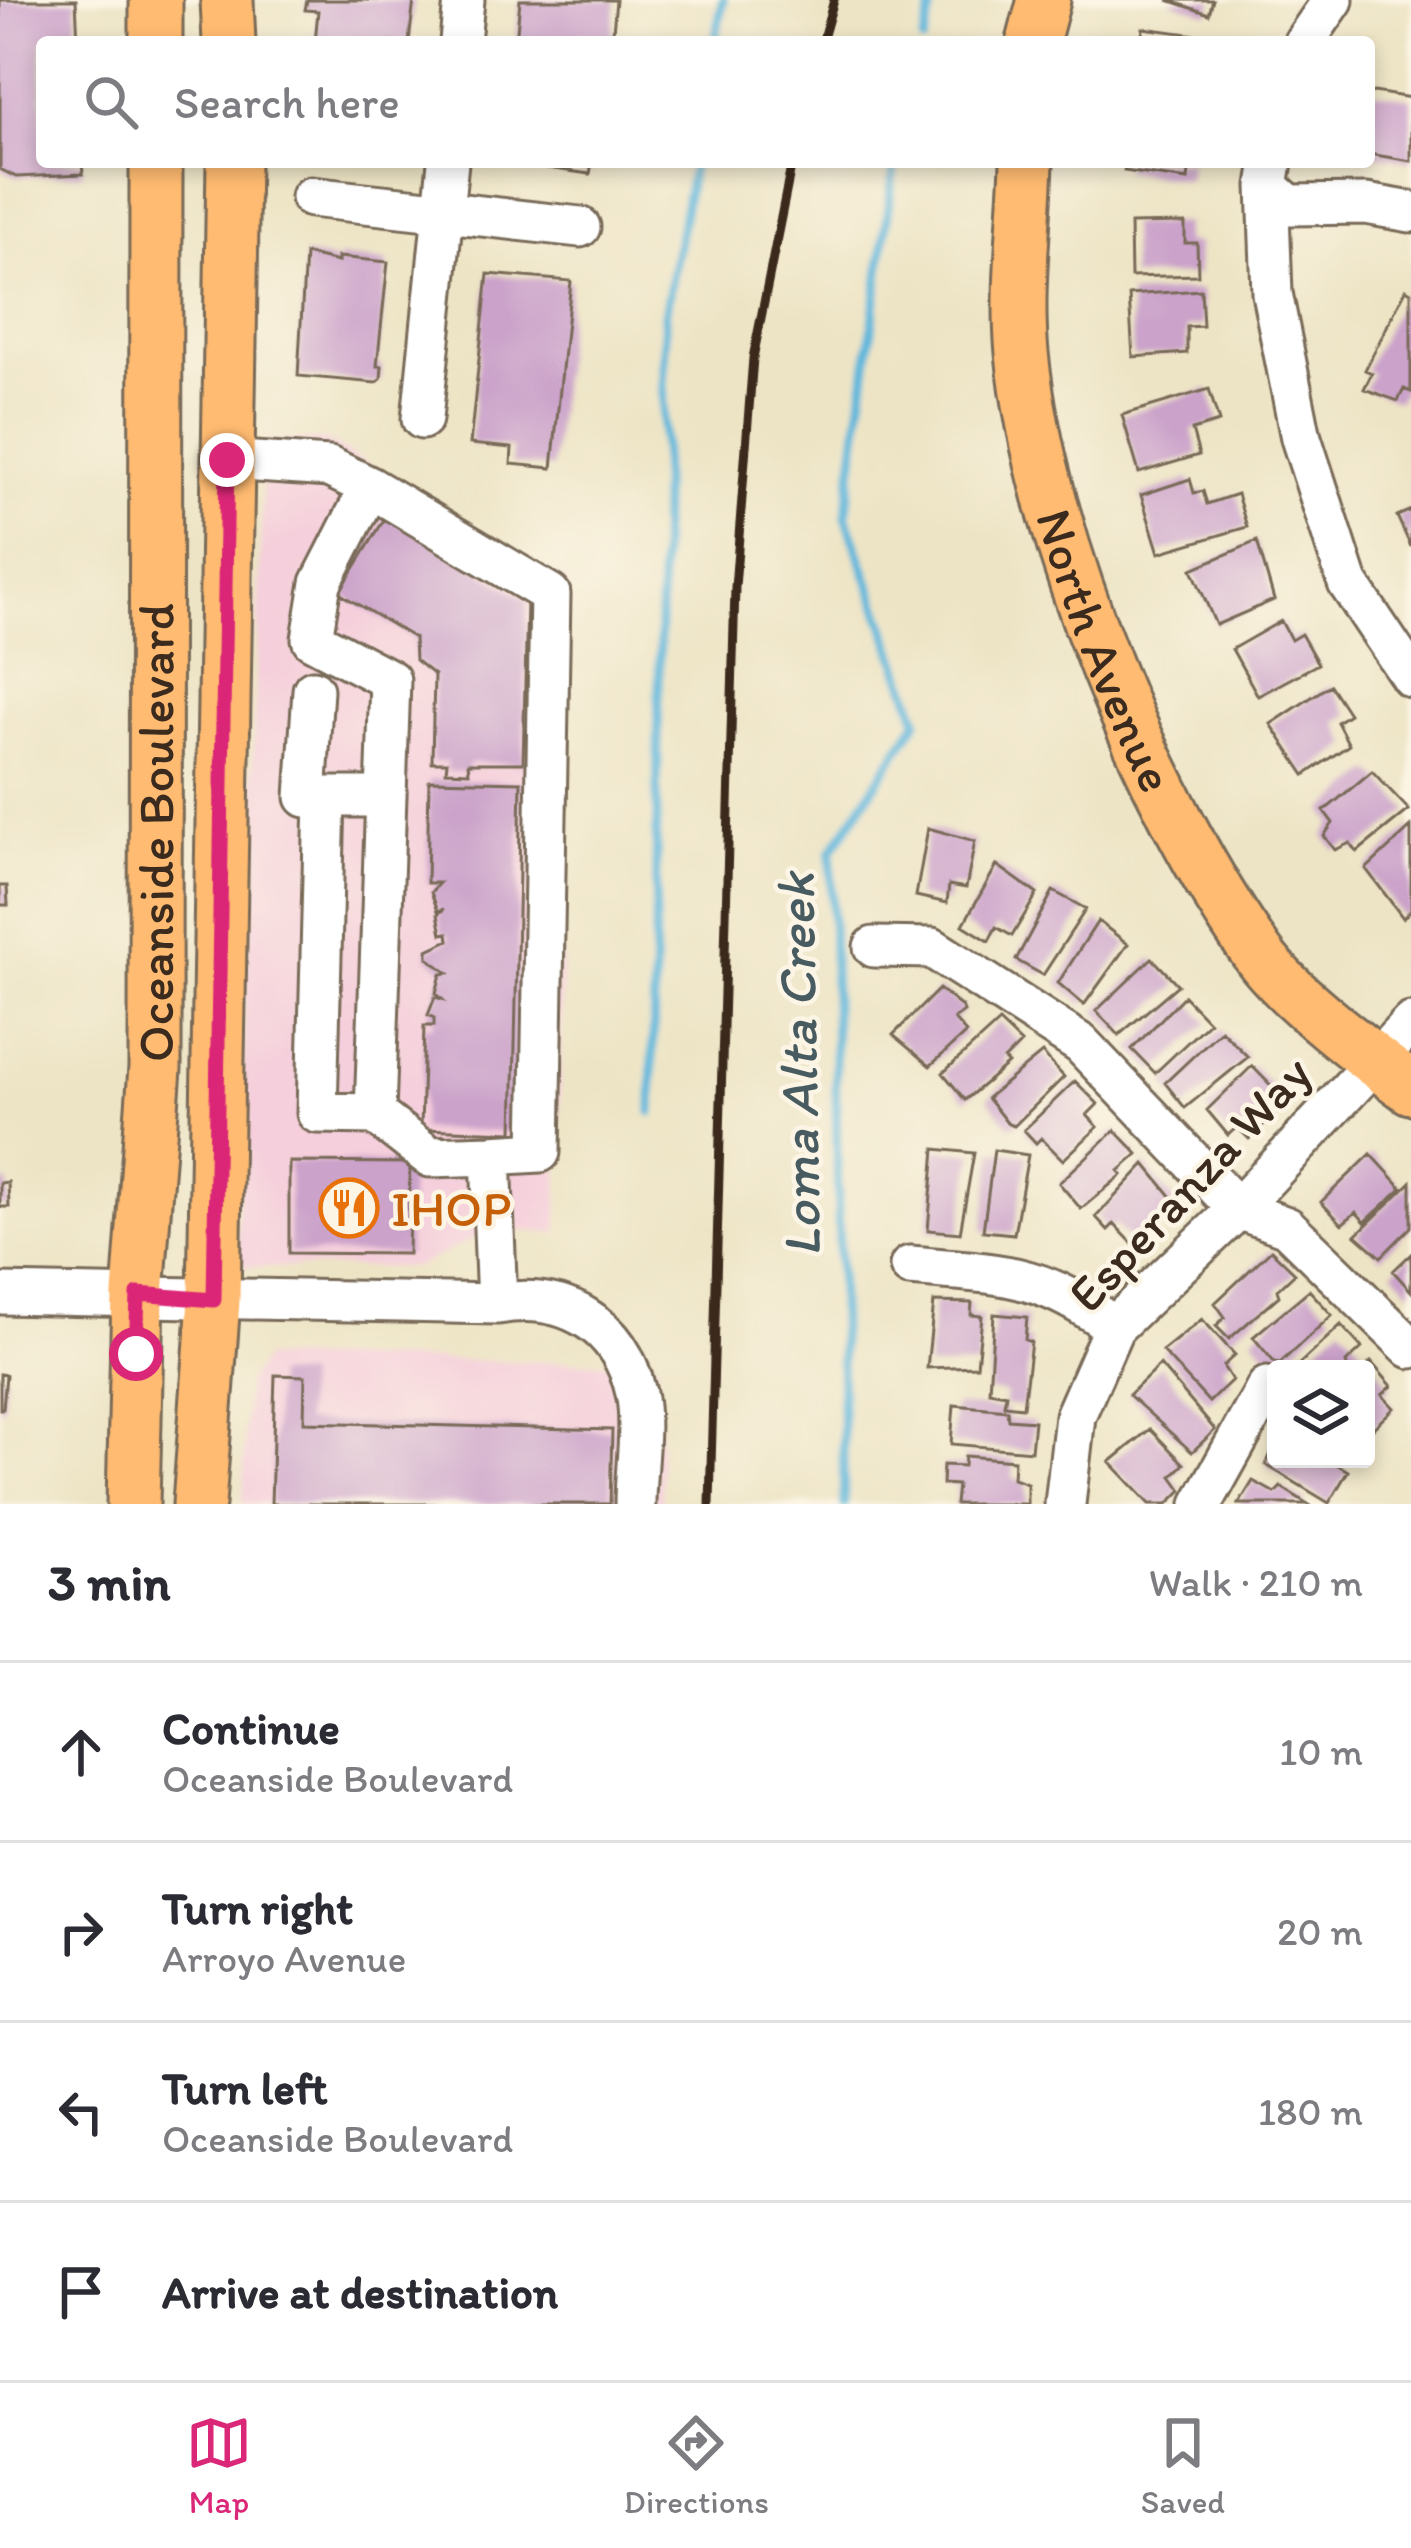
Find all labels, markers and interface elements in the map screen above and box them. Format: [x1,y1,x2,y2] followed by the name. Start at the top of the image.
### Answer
[36,36,1375,168] search box
[78,69,144,135] icon: search
[174,75,400,129] text: Search here
[200,433,254,487] route end
[1023,502,1188,802] street label: North Avenue
[125,603,187,1062] street label: Oceanside Boulevard
[763,869,834,1258] water label: Loma Alta Creek
[1055,1043,1324,1324] street label: Esperanza Way
[318,1177,380,1239] restaurant icon: IHOP
[391,1178,511,1239] place label: IHOP
[109,1327,163,1381] route start
[1267,1360,1375,1468] map controls
[1267,1360,1375,1468] button: layers
[48,1552,170,1613] text: 3 min
[1149,1559,1363,1606] text: Walk · 210 m
[162,1701,340,1755] text: Continue
[48,1719,114,1785] icon: ahead
[1279,1728,1363,1775] text: 10 m
[162,1755,513,1802] text: Oceanside Boulevard
[162,1881,353,1935] text: Turn right
[48,1899,114,1965] icon: right
[1277,1908,1363,1955] text: 20 m
[162,1935,406,1982] text: Arroyo Avenue
[162,2061,328,2115] text: Turn left
[48,2079,114,2145] icon: left
[1258,2088,1363,2135] text: 180 m
[162,2115,513,2162] text: Oceanside Boulevard
[48,2259,114,2325] icon: arrive
[162,2265,558,2319] text: Arrive at destination
[186,2410,252,2521] tab: Map
[624,2410,769,2521] tab: Directions
[1141,2410,1225,2521] tab: Saved

